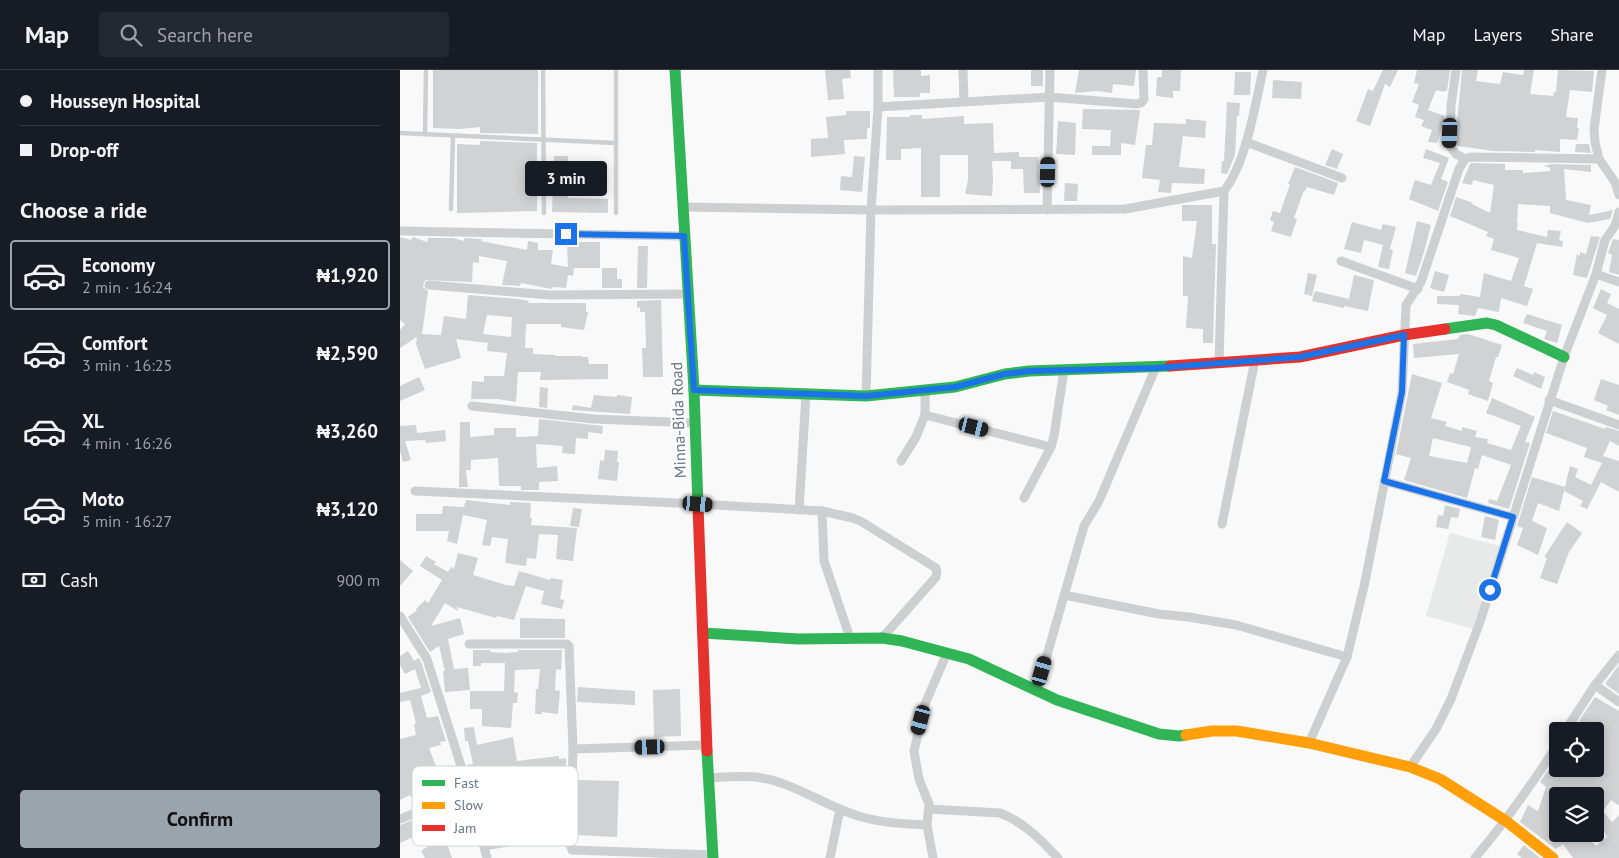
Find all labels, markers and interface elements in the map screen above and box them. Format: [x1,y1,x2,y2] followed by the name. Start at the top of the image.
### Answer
[99,12,449,57] search box
[25,19,69,50] text: Map
[117,21,145,49] icon: search
[157,23,253,47] text: Search here
[1413,23,1445,46] text: Map
[1473,23,1522,46] text: Layers
[1550,23,1594,46] text: Share
[50,89,200,113] text: Housseyn Hospital
[1441,118,1458,148] car
[50,138,118,162] text: Drop-off
[1040,157,1055,187] car
[525,161,607,196] callout: 3 min
[546,168,586,188] text: 3 min
[20,196,147,224] text: Choose a ride
[555,223,577,245] route end
[22,253,67,298] icon: car
[82,253,155,277] text: Economy
[316,263,378,287] text: ₦1,920
[82,277,172,297] text: 2 min · 16:24
[22,331,67,376] icon: car
[82,331,148,355] text: Comfort
[316,341,378,365] text: ₦2,590
[82,355,172,375] text: 3 min · 16:25
[666,361,690,479] street label: Minna-Bida Road
[22,409,67,454] icon: car
[82,409,104,433] text: XL
[957,416,990,438] car
[316,419,378,443] text: ₦3,260
[82,433,172,453] text: 4 min · 16:26
[22,487,67,532] icon: car
[82,487,124,511] text: Moto
[682,495,713,513] car
[316,497,378,521] text: ₦3,120
[82,511,172,531] text: 5 min · 16:27
[20,566,48,594] icon: cash
[60,568,98,592] text: Cash
[337,570,380,590] text: 900 m
[1479,579,1501,601] route start
[1030,655,1053,687] car
[909,704,932,736] car
[1549,722,1604,842] map controls
[1549,722,1604,777] button: locate
[634,739,665,755] car
[412,766,578,846] legend
[454,774,479,792] text: Fast
[1549,787,1604,842] button: layers
[20,790,380,848] button: Confirm
[454,796,484,814] text: Slow
[453,819,476,837] text: Jam

